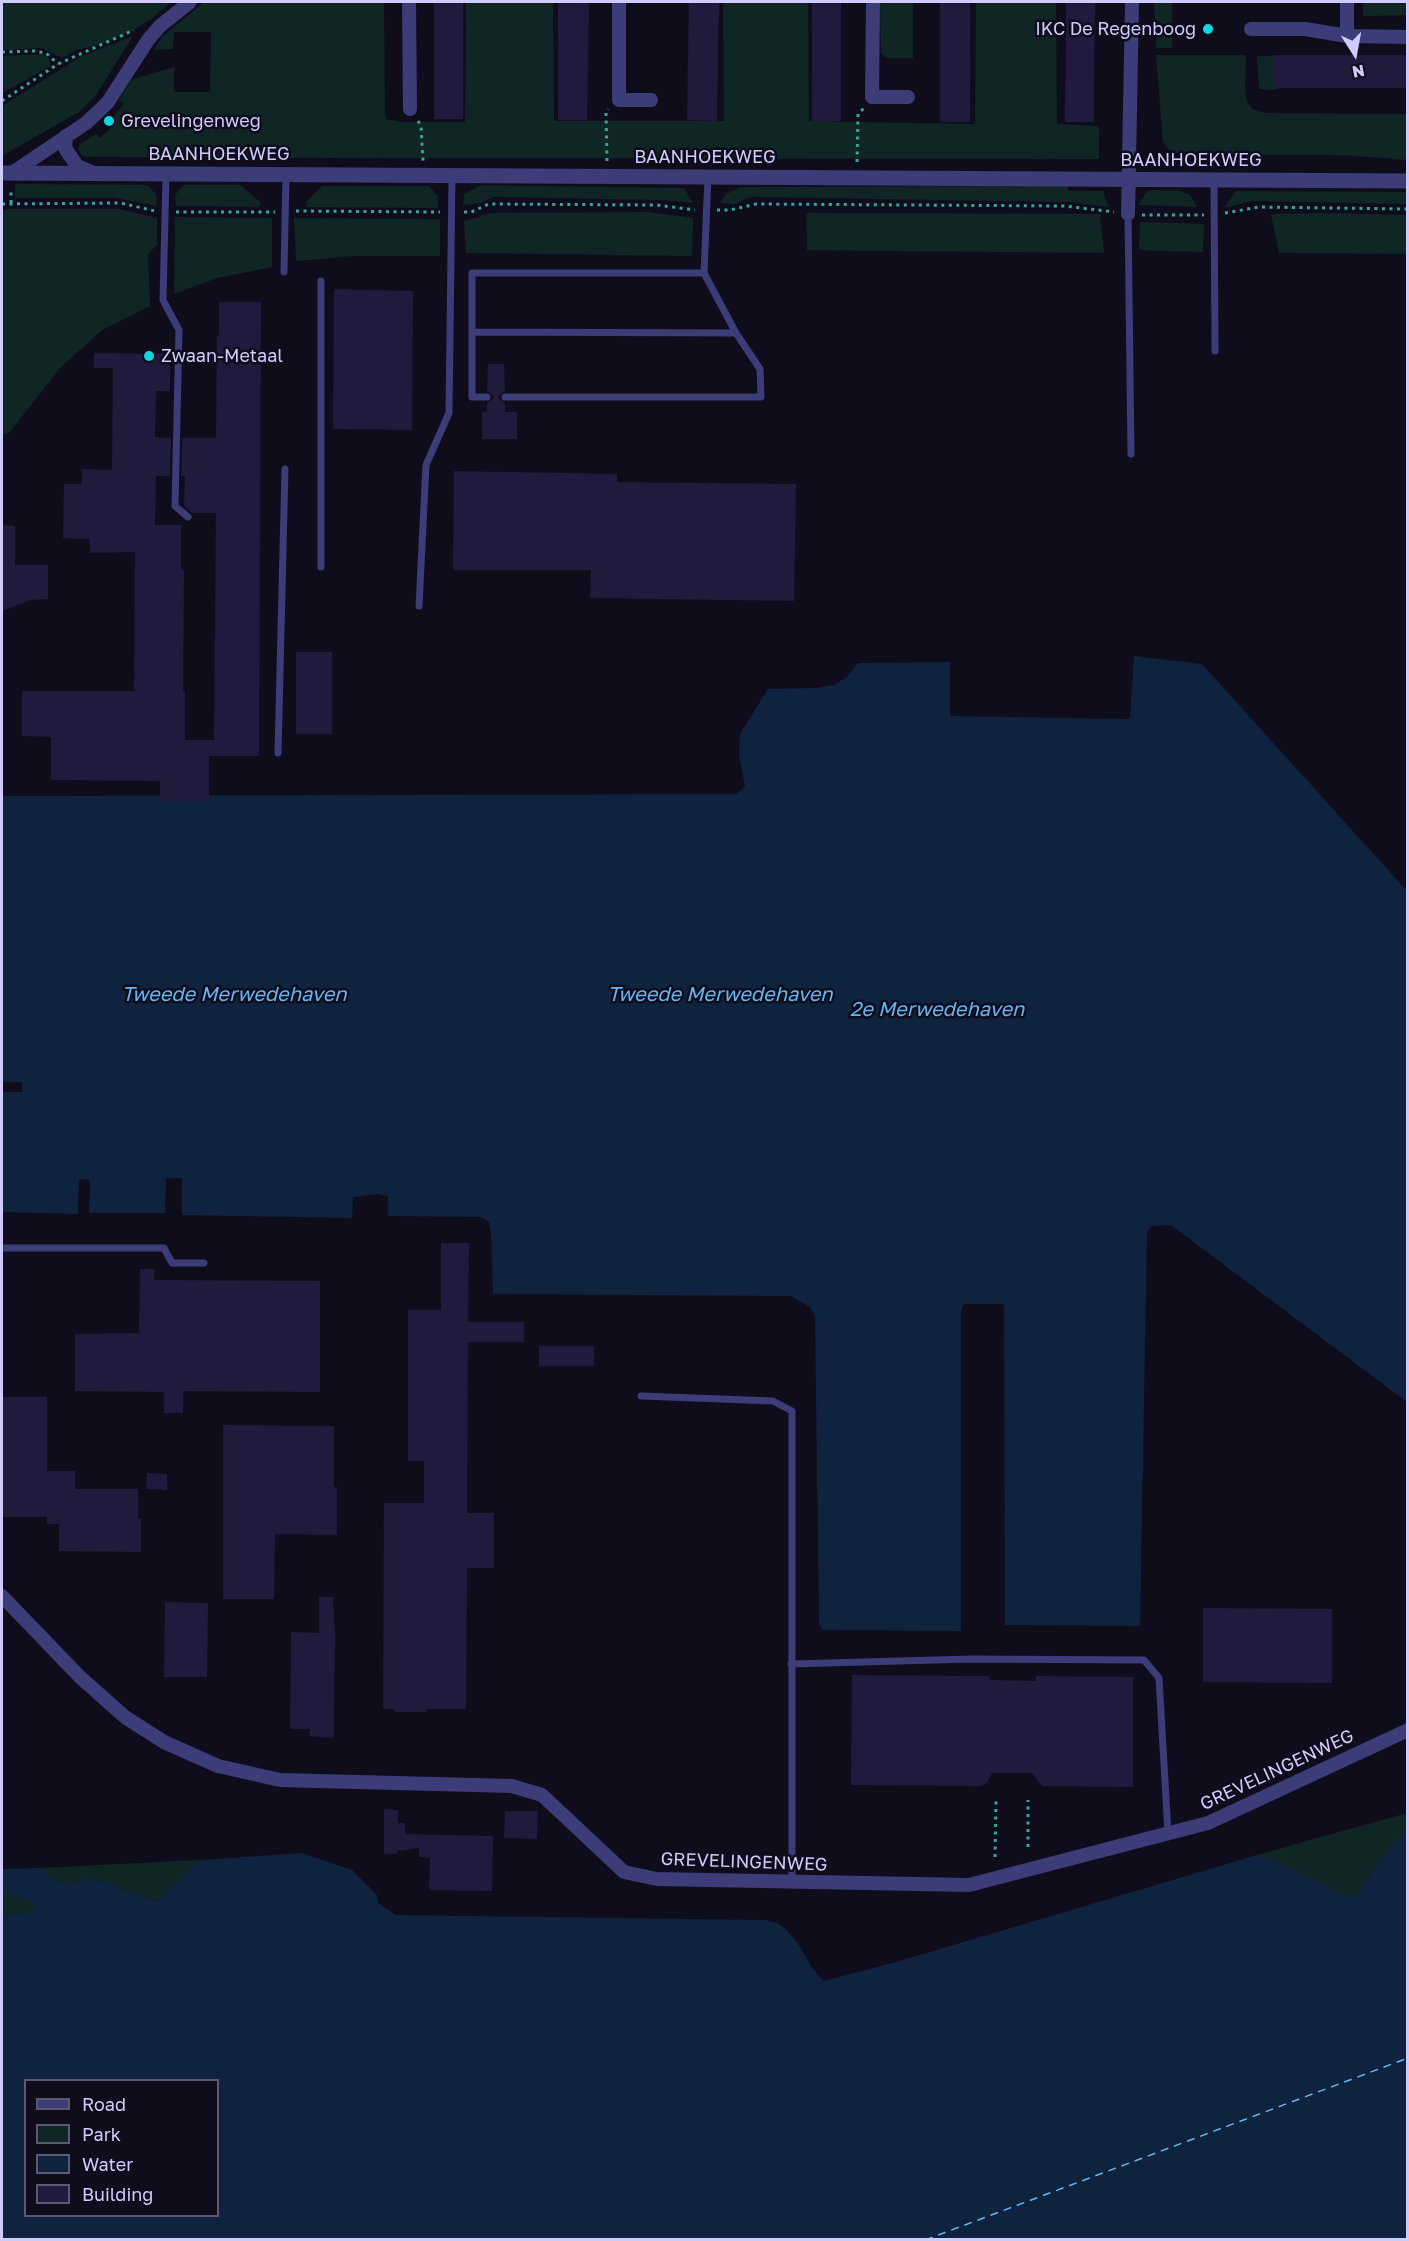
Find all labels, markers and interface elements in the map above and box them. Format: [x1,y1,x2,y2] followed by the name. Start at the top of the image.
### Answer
[1035,18,1196,40] place label: IKC De Regenboog
[1201,22,1215,36] marker: IKC De Regenboog
[1325,24,1385,84] north arrow
[1351,61,1366,83] text: N
[121,110,261,132] place label: Grevelingenweg
[102,114,116,128] marker: Grevelingenweg
[148,143,290,165] street label: BAANHOEKWEG
[634,146,776,168] street label: BAANHOEKWEG
[1120,149,1262,171] street label: BAANHOEKWEG
[161,345,283,367] place label: Zwaan-Metaal
[142,349,156,363] marker: Zwaan-Metaal
[121,983,347,1007] water label: Tweede Merwedehaven
[607,983,833,1007] water label: Tweede Merwedehaven
[850,998,1024,1022] water label: 2e Merwedehaven
[1197,1725,1357,1815] street label: GREVELINGENWEG
[660,1848,828,1876] street label: GREVELINGENWEG
[24,2079,219,2217] legend
[82,2093,126,2115] text: Road
[82,2123,121,2145] text: Park
[82,2153,133,2175] text: Water
[82,2183,153,2205] text: Building

